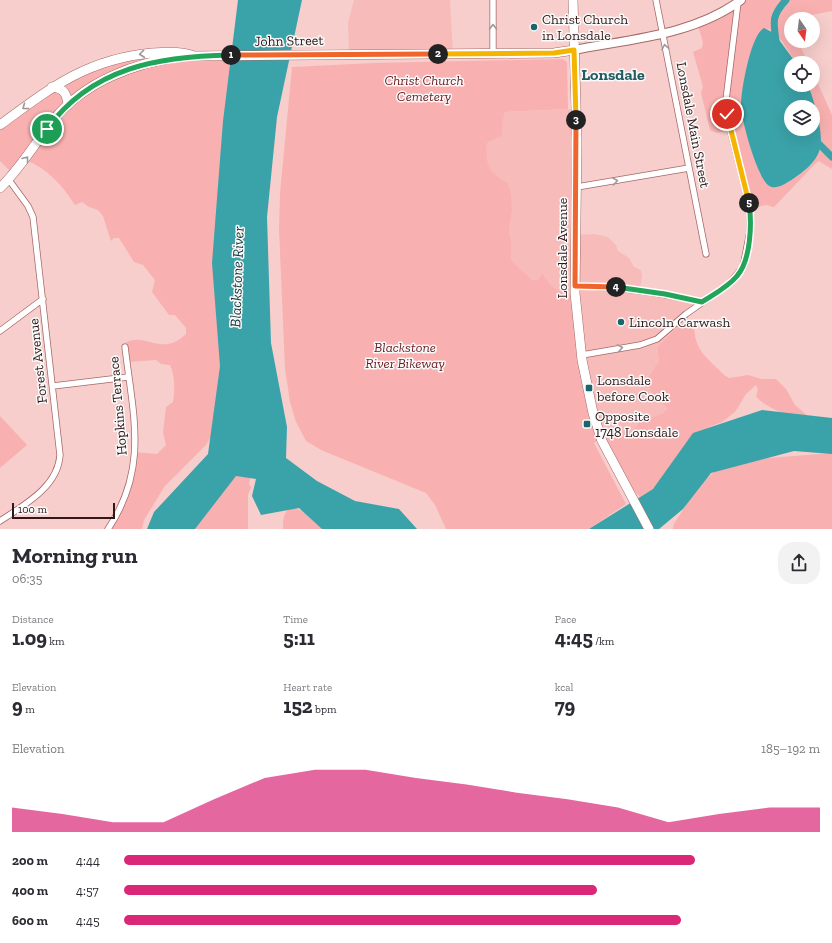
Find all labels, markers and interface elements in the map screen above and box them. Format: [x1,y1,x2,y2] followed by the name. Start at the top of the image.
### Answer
[542,11,628,44] place label: Christ Church in Lonsdale
[784,12,820,48] north arrow
[784,12,820,136] map controls
[529,22,539,32] marker: Christ Church in Lonsdale
[489,24,497,30] one-way arrow
[254,32,325,50] street label: John Street
[428,44,448,64] pin: 2
[662,44,670,50] one-way arrow
[221,45,241,65] pin: 1
[435,47,441,60] text: 2
[229,48,233,61] text: 1
[139,50,145,59] one-way arrow
[784,56,820,92] button: locate
[672,61,714,190] street label: Lonsdale Main Street
[581,65,645,84] district label: Lonsdale
[384,72,464,105] park label: Christ Church Cemetery
[710,97,744,131] pin
[784,100,820,136] button: layers
[22,102,29,109] one-way arrow
[716,103,738,125] icon: check
[566,110,586,130] pin: 3
[30,112,64,146] pin
[573,113,579,126] text: 3
[36,118,58,140] icon: arrive
[21,156,28,163] one-way arrow
[612,177,618,186] one-way arrow
[739,193,759,213] pin: 5
[746,196,752,209] text: 5
[554,197,571,298] street label: Lonsdale Avenue
[226,225,248,328] water label: Blackstone River
[606,277,626,297] pin: 4
[613,280,619,293] text: 4
[629,314,730,331] place label: Lincoln Carwash
[25,317,51,404] street label: Forest Avenue
[616,317,626,327] marker: Lincoln Carwash
[365,339,445,372] park label: Blackstone River Bikeway
[617,345,623,353] one-way arrow
[105,355,131,456] street label: Hopkins Terrace
[596,372,670,405] place label: Lonsdale before Cook
[584,383,594,393] marker: Lonsdale before Cook
[595,408,679,441] place label: Opposite 1748 Lonsdale
[582,419,592,429] marker: Opposite 1748 Lonsdale
[12,501,115,520] scale bar
[18,503,47,516] text: 100 m
[12,542,138,569] text: Morning run
[778,542,820,584] button: share
[12,571,42,586] text: 06:35
[12,613,54,626] text: Distance
[283,613,308,626] text: Time
[555,613,576,626] text: Pace
[12,626,47,650] text: 1.09
[283,626,315,650] text: 5:11
[555,626,593,650] text: 4:45
[47,635,65,648] text: km
[593,635,614,648] text: /km
[12,681,56,694] text: Elevation
[283,681,332,694] text: Heart rate
[555,681,574,694] text: kcal
[12,694,23,718] text: 9
[283,694,313,718] text: 152
[555,694,575,718] text: 79
[23,703,35,716] text: m
[313,703,337,716] text: bpm
[12,741,64,756] text: Elevation
[761,741,820,756] text: 185–192 m
[12,853,48,868] text: 200 m
[76,853,100,868] text: 4:44
[12,883,48,898] text: 400 m
[76,883,99,898] text: 4:57
[12,913,48,928] text: 600 m
[76,913,100,928] text: 4:45

